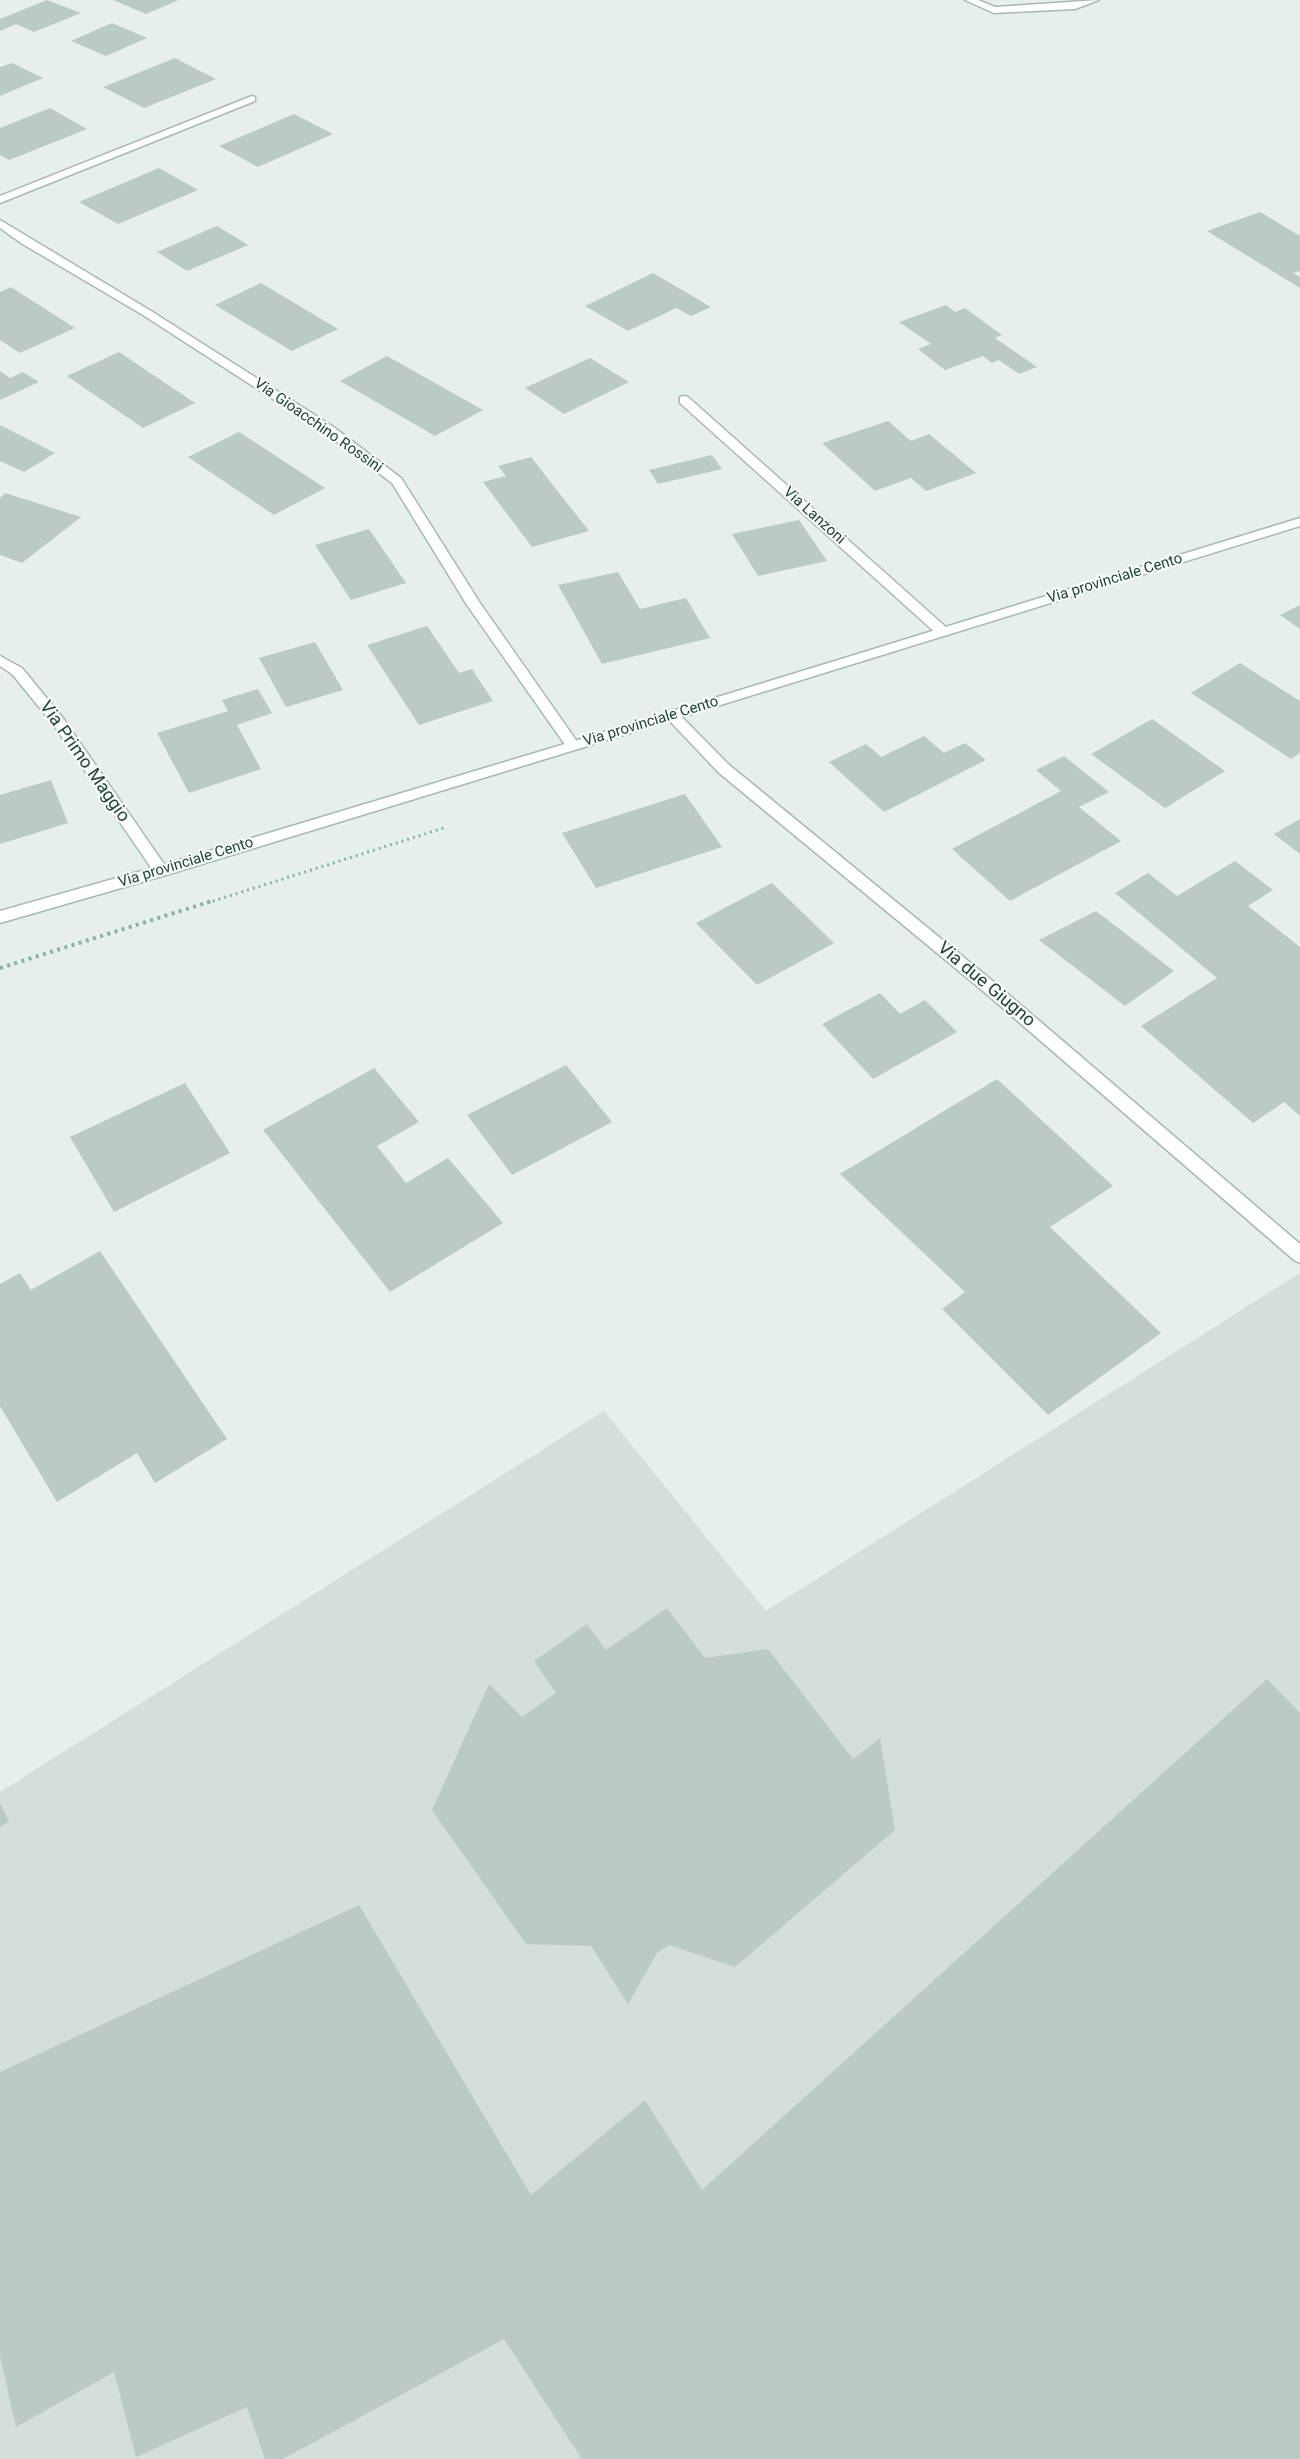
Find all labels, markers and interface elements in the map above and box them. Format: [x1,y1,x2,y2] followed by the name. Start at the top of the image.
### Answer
[250,375,386,477] street label: Via Gioacchino Rossini
[779,483,849,549] street label: Via Lanzoni
[1045,550,1185,608] street label: Via provinciale Cento
[581,693,721,751] street label: Via provinciale Cento
[34,697,134,827] street label: Via Primo Maggio
[116,834,256,892] street label: Via provinciale Cento
[933,938,1039,1032] street label: Via due Giugno

